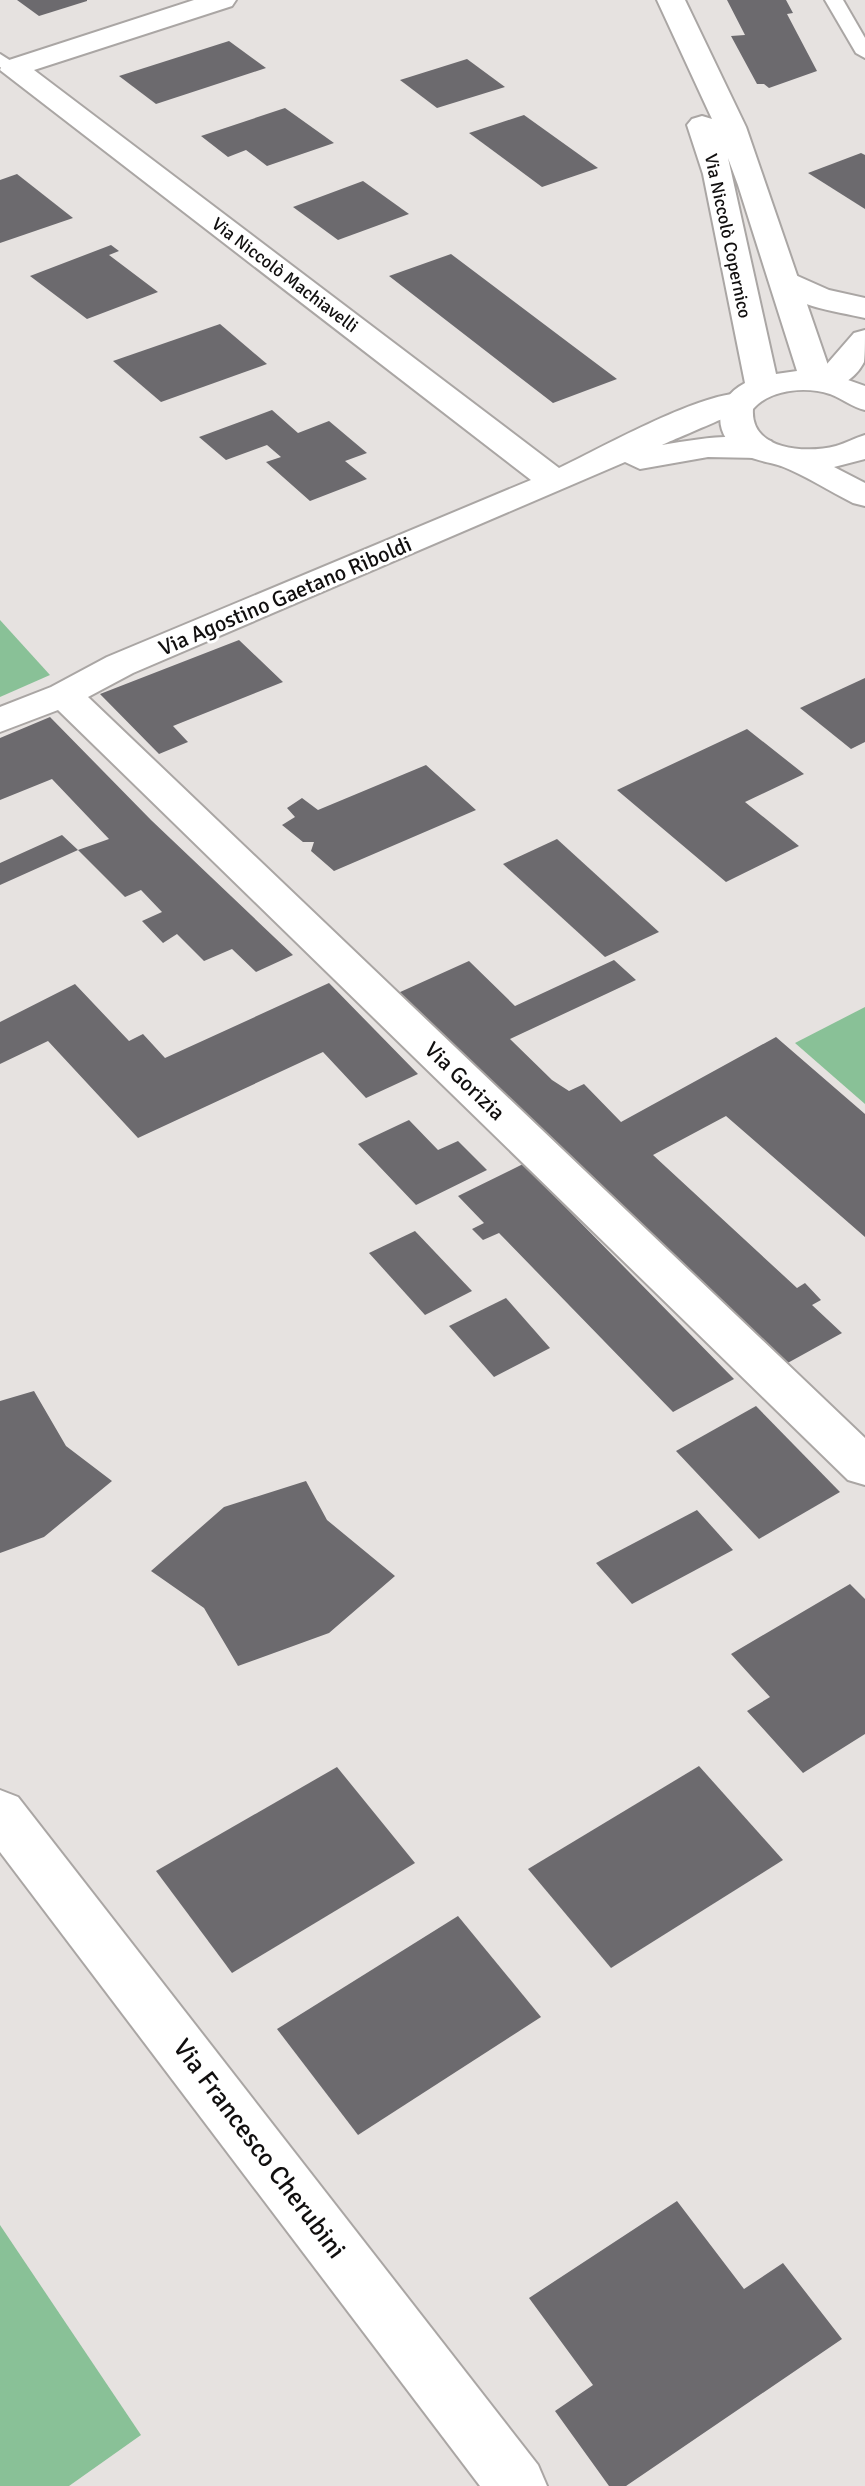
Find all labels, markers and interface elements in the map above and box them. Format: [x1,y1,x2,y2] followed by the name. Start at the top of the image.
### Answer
[700,152,756,320] street label: Via Niccolò Copernico
[207,213,363,337] street label: Via Niccolò Machiavelli
[154,530,416,662] street label: Via Agostino Gaetano Riboldi
[419,1036,511,1126] street label: Via Gorizia
[166,2033,352,2265] street label: Via Francesco Cherubini

